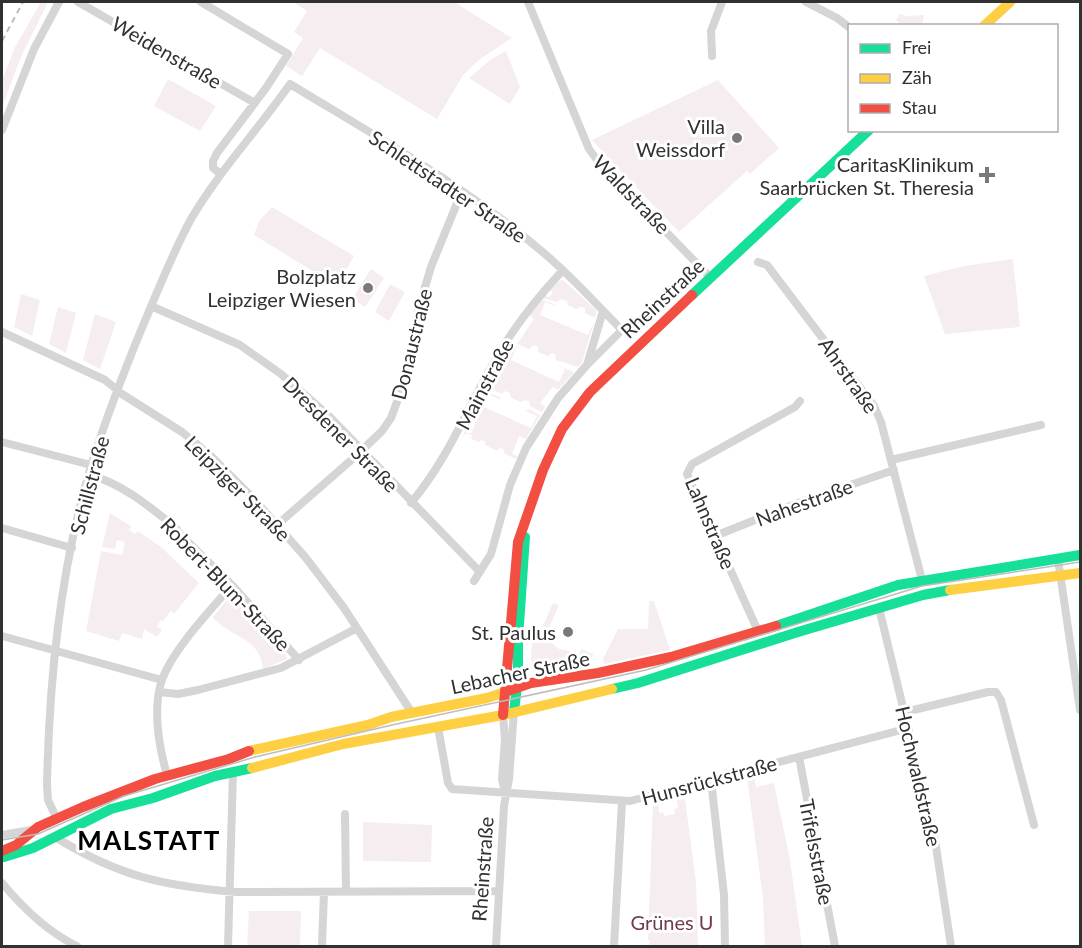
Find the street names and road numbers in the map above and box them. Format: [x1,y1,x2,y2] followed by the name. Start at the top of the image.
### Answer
[108,11,226,93] street label: Weidenstraße
[365,125,531,247] street label: Schlettstadter Straße
[588,150,676,238] street label: Waldstraße
[615,253,709,343] street label: Rheinstraße
[386,286,436,402] street label: Donaustraße
[814,333,884,417] street label: Ahrstraße
[450,335,518,433] street label: Mainstraße
[278,371,404,497] street label: Dresdener Straße
[180,430,296,546] street label: Leipziger Straße
[64,433,114,537] street label: Schillstraße
[681,473,741,573] street label: Lahnstraße
[752,473,856,531] street label: Nahestraße
[156,512,296,656] street label: Robert-Blum-Straße
[448,646,592,698] street label: Lebacher Straße
[891,703,947,849] street label: Hochwaldstraße
[639,750,779,810] street label: Hunsrückstraße
[795,797,839,907] street label: Trifelsstraße
[466,816,498,922] street label: Rheinstraße

